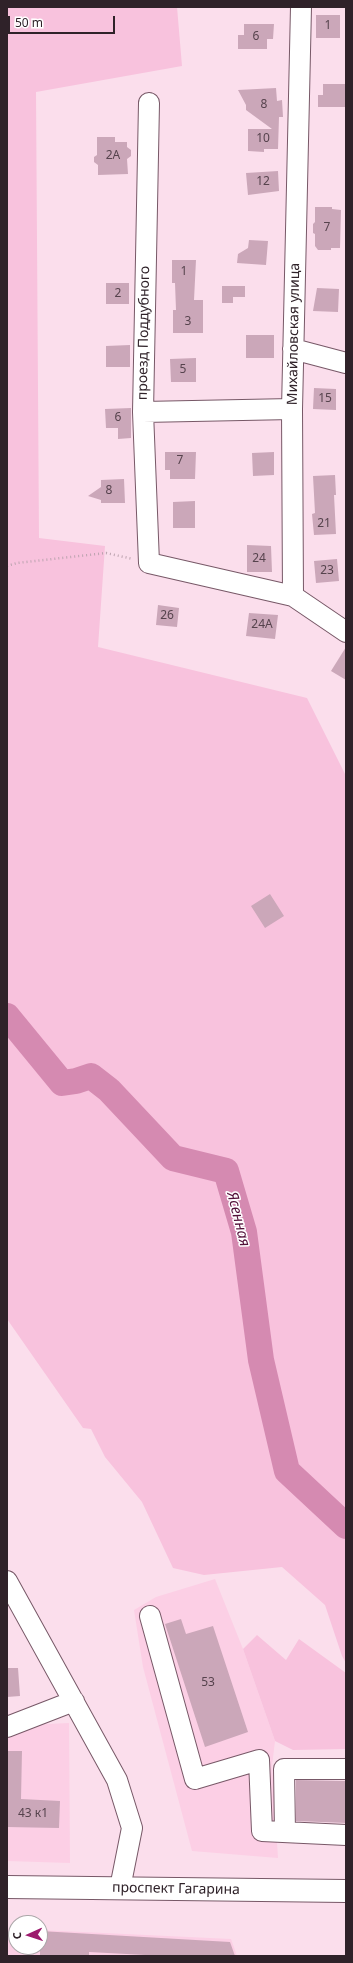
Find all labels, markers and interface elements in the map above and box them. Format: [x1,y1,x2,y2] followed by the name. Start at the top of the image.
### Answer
[10,8,117,34] scale bar
[15,14,43,31] text: 50 m
[325,19,331,33] house number: 1
[253,30,259,44] house number: 6
[261,98,267,112] house number: 8
[256,132,270,146] house number: 10
[106,149,120,163] house number: 2А
[256,175,270,189] house number: 12
[324,221,330,235] house number: 7
[284,263,304,405] street label: Михайловская улица
[181,265,187,279] house number: 1
[134,266,154,400] street label: проезд Поддубного
[115,287,121,301] house number: 2
[185,315,191,329] house number: 3
[180,363,186,377] house number: 5
[318,392,332,406] house number: 15
[115,411,121,425] house number: 6
[177,454,183,468] house number: 7
[106,484,112,498] house number: 8
[317,517,331,531] house number: 21
[252,552,266,566] house number: 24
[320,564,334,578] house number: 23
[160,609,174,623] house number: 26
[251,618,273,632] house number: 24А
[223,1190,253,1248] water label: Ясенная
[201,1676,215,1690] house number: 53
[18,1807,48,1821] house number: 43 к1
[112,1879,240,1899] street label: проспект Гагарина
[8,1915,48,1955] north arrow
[9,1932,24,1940] text: С

